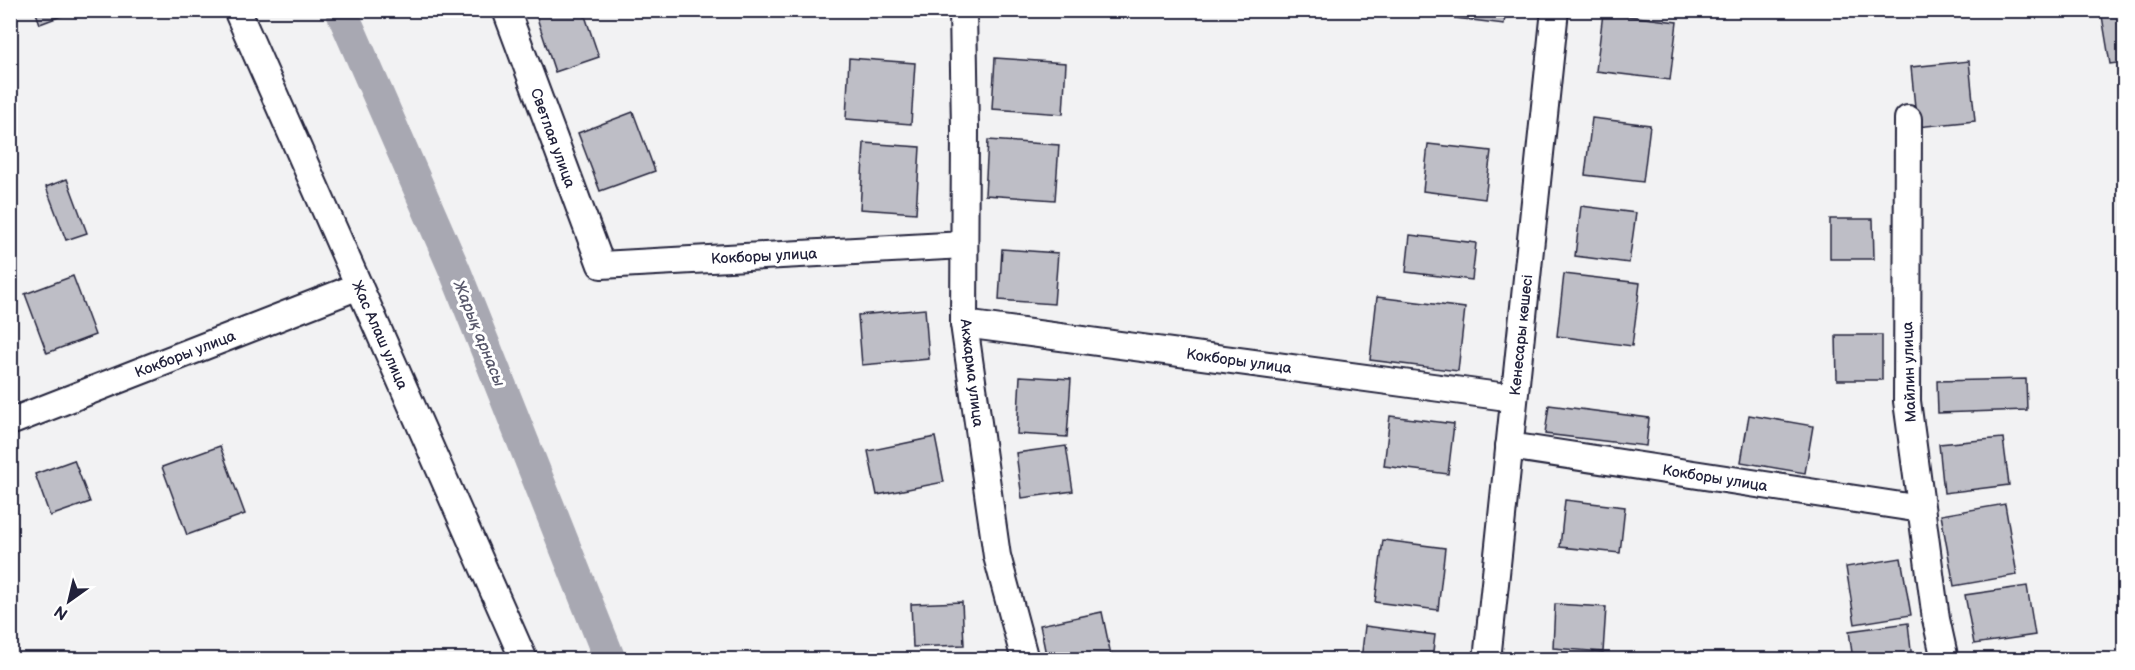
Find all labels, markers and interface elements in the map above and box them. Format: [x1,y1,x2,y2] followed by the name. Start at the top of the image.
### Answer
[526,86,579,191] street label: Светлая улица
[710,244,818,269] street label: Кокборы улица
[1506,274,1537,396] street label: Кенесары көшесі
[448,277,509,390] water label: Жарық арнасы
[347,278,412,393] street label: Жас Алаш улица
[955,317,988,428] street label: Акжарма улица
[1898,321,1921,423] street label: Майлин улица
[132,326,238,382] street label: Кокборы улица
[1185,345,1293,378] street label: Кокборы улица
[1661,461,1769,496] street label: Кокборы улица
[39,571,99,631] north arrow
[51,601,72,623] text: N

